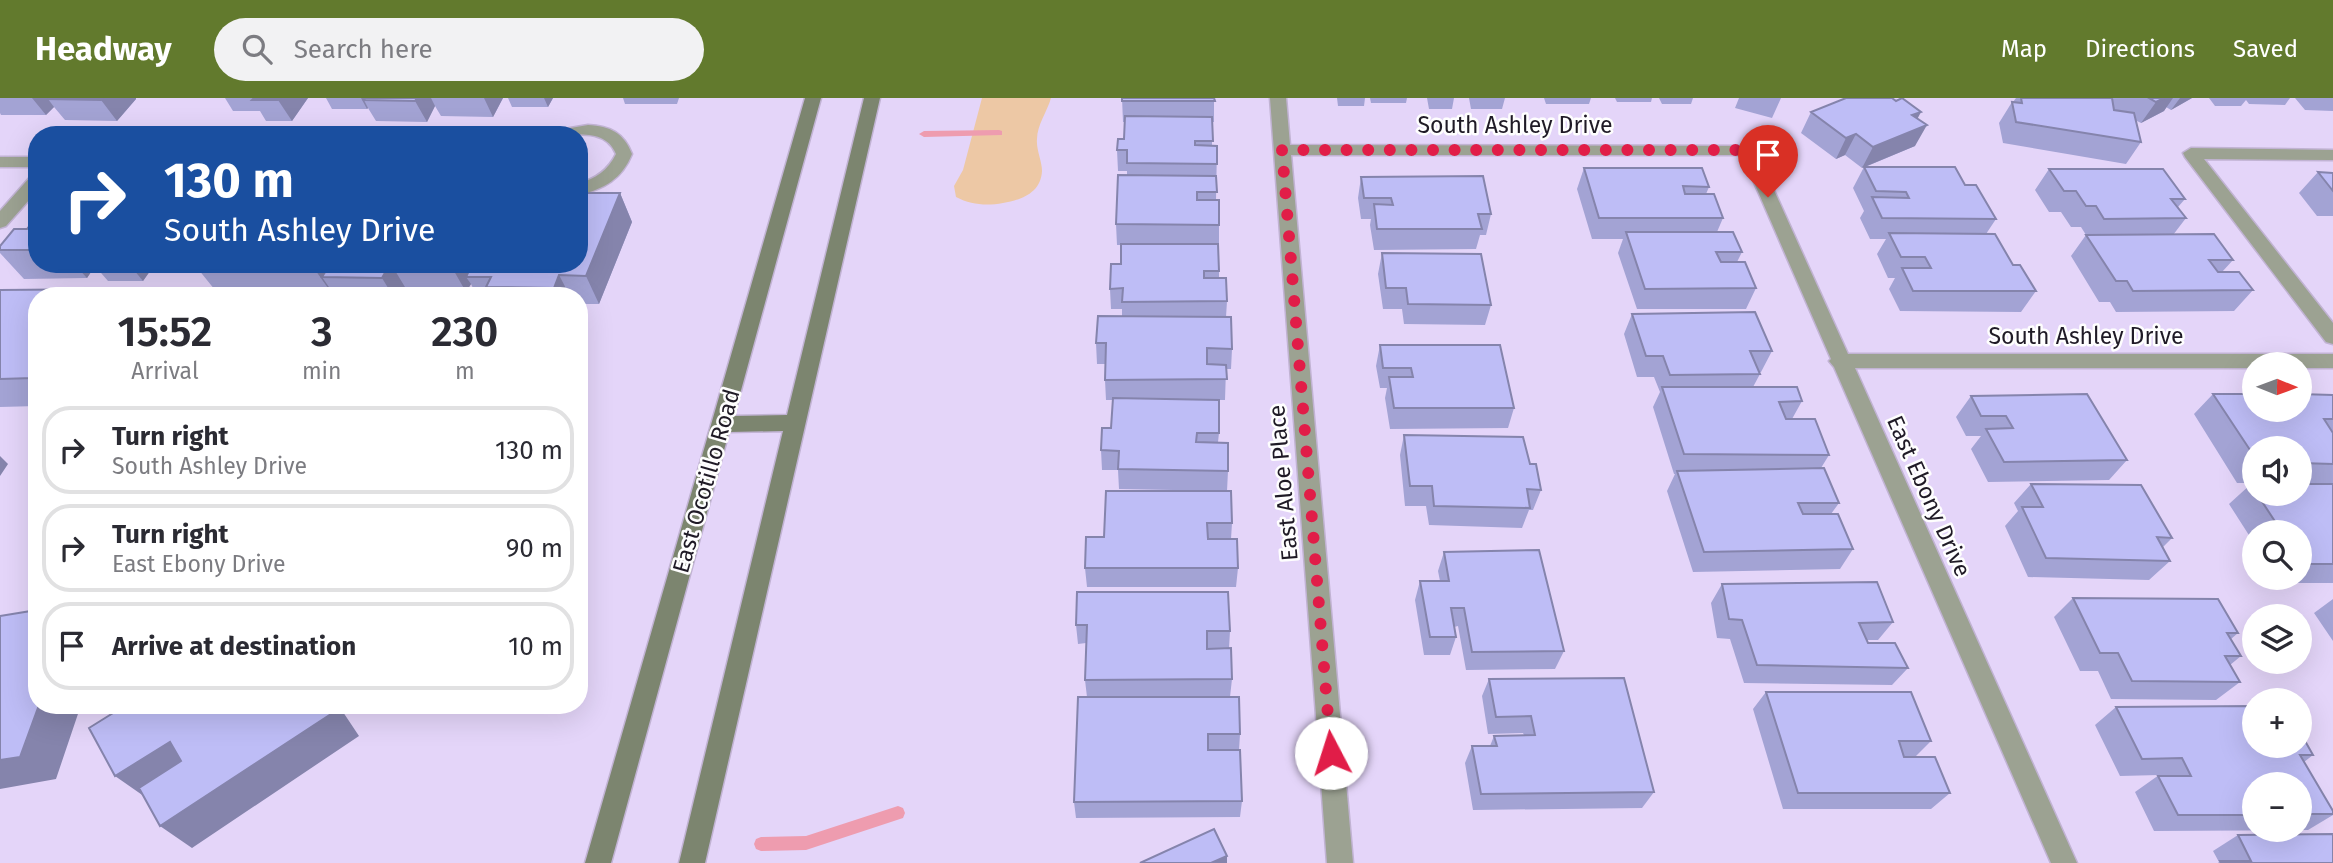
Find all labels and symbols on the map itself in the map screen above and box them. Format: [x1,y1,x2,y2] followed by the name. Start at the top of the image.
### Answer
[1417,111,1613,139] street label: South Ashley Drive
[1738,125,1798,197] pin
[1988,322,2184,350] street label: South Ashley Drive
[2242,352,2312,422] north arrow
[666,386,746,576] street label: East Ocotillo Road
[1262,404,1304,562] street label: East Aloe Place
[1881,411,1977,581] street label: East Ebony Drive
[1294,716,1368,790] position arrow

